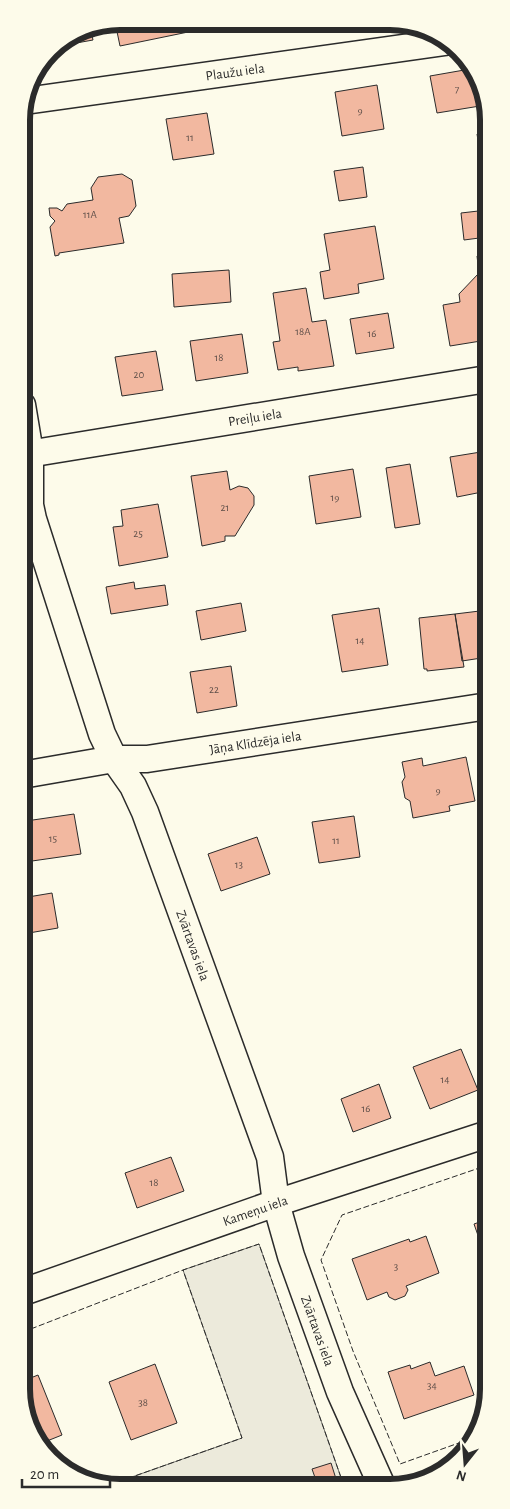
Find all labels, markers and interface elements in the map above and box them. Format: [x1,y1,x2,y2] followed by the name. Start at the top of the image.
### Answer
[205,61,266,84] street label: Plaužu iela
[455,84,460,95] house number: 7
[357,105,363,116] house number: 9
[186,132,194,143] house number: 11
[83,209,98,220] house number: 11A
[295,326,311,337] house number: 18A
[368,328,376,339] house number: 16
[215,352,224,363] house number: 18
[134,369,145,380] house number: 20
[227,407,283,429] street label: Preiļu iela
[331,492,339,503] house number: 19
[221,502,229,513] house number: 21
[133,528,143,539] house number: 25
[355,635,365,646] house number: 14
[209,684,219,695] house number: 22
[209,729,303,757] street label: Jāņa Klīdzēja iela
[435,785,441,796] house number: 9
[49,833,58,844] house number: 15
[332,835,340,846] house number: 11
[235,859,244,870] house number: 13
[173,909,212,983] street label: Zvārtavas iela
[440,1074,450,1085] house number: 14
[362,1103,370,1114] house number: 16
[150,1177,159,1188] house number: 18
[221,1193,290,1229] street label: Kameņu iela
[394,1261,399,1272] house number: 3
[298,1294,336,1369] street label: Zvārtavas iela
[427,1380,437,1391] house number: 34
[138,1397,148,1408] house number: 38
[440,1439,490,1489] north arrow
[22,1456,110,1488] scale bar
[30,1467,59,1482] text: 20 m
[455,1467,468,1484] text: N

